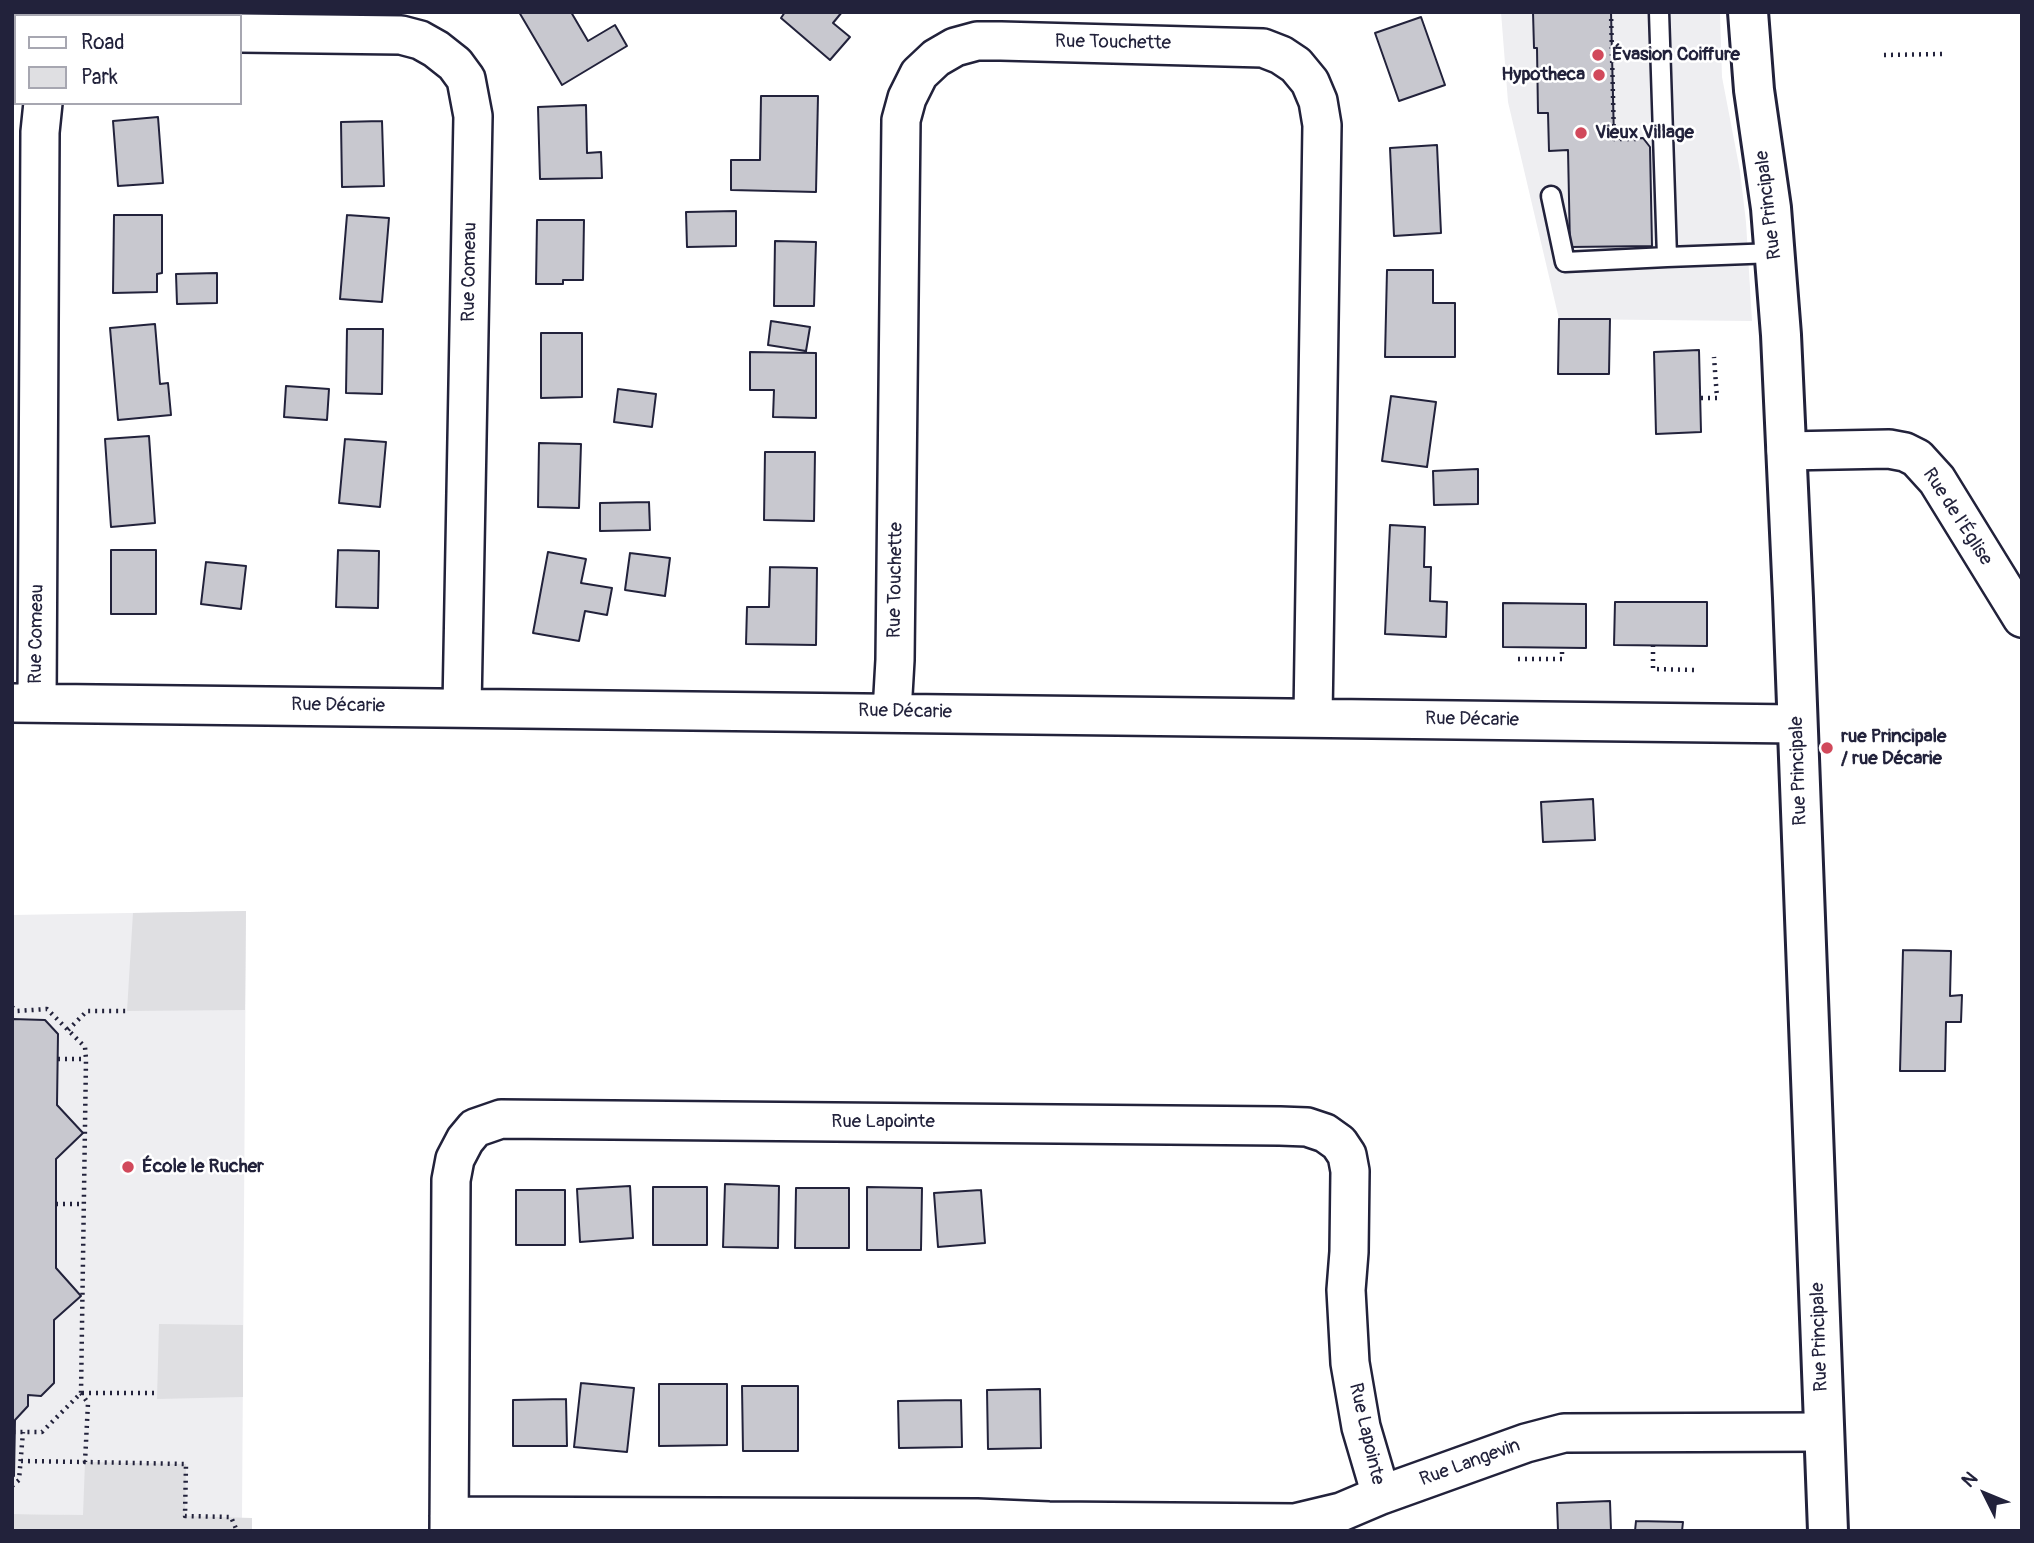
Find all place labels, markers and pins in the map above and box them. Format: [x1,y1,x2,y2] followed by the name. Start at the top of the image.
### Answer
[1612,44,1740,66] place label: Évasion Coiffure
[1590,47,1606,63] marker: Évasion Coiffure
[1501,64,1585,86] place label: Hypotheca
[1591,67,1607,83] marker: Hypotheca
[1595,122,1694,144] place label: Vieux Village
[1573,125,1589,141] marker: Vieux Village
[1841,726,1946,770] place label: rue Principale / rue Décarie
[1819,740,1835,756] marker: rue Principale / rue Décarie
[142,1156,264,1178] place label: École le Rucher
[120,1159,136,1175] marker: École le Rucher

